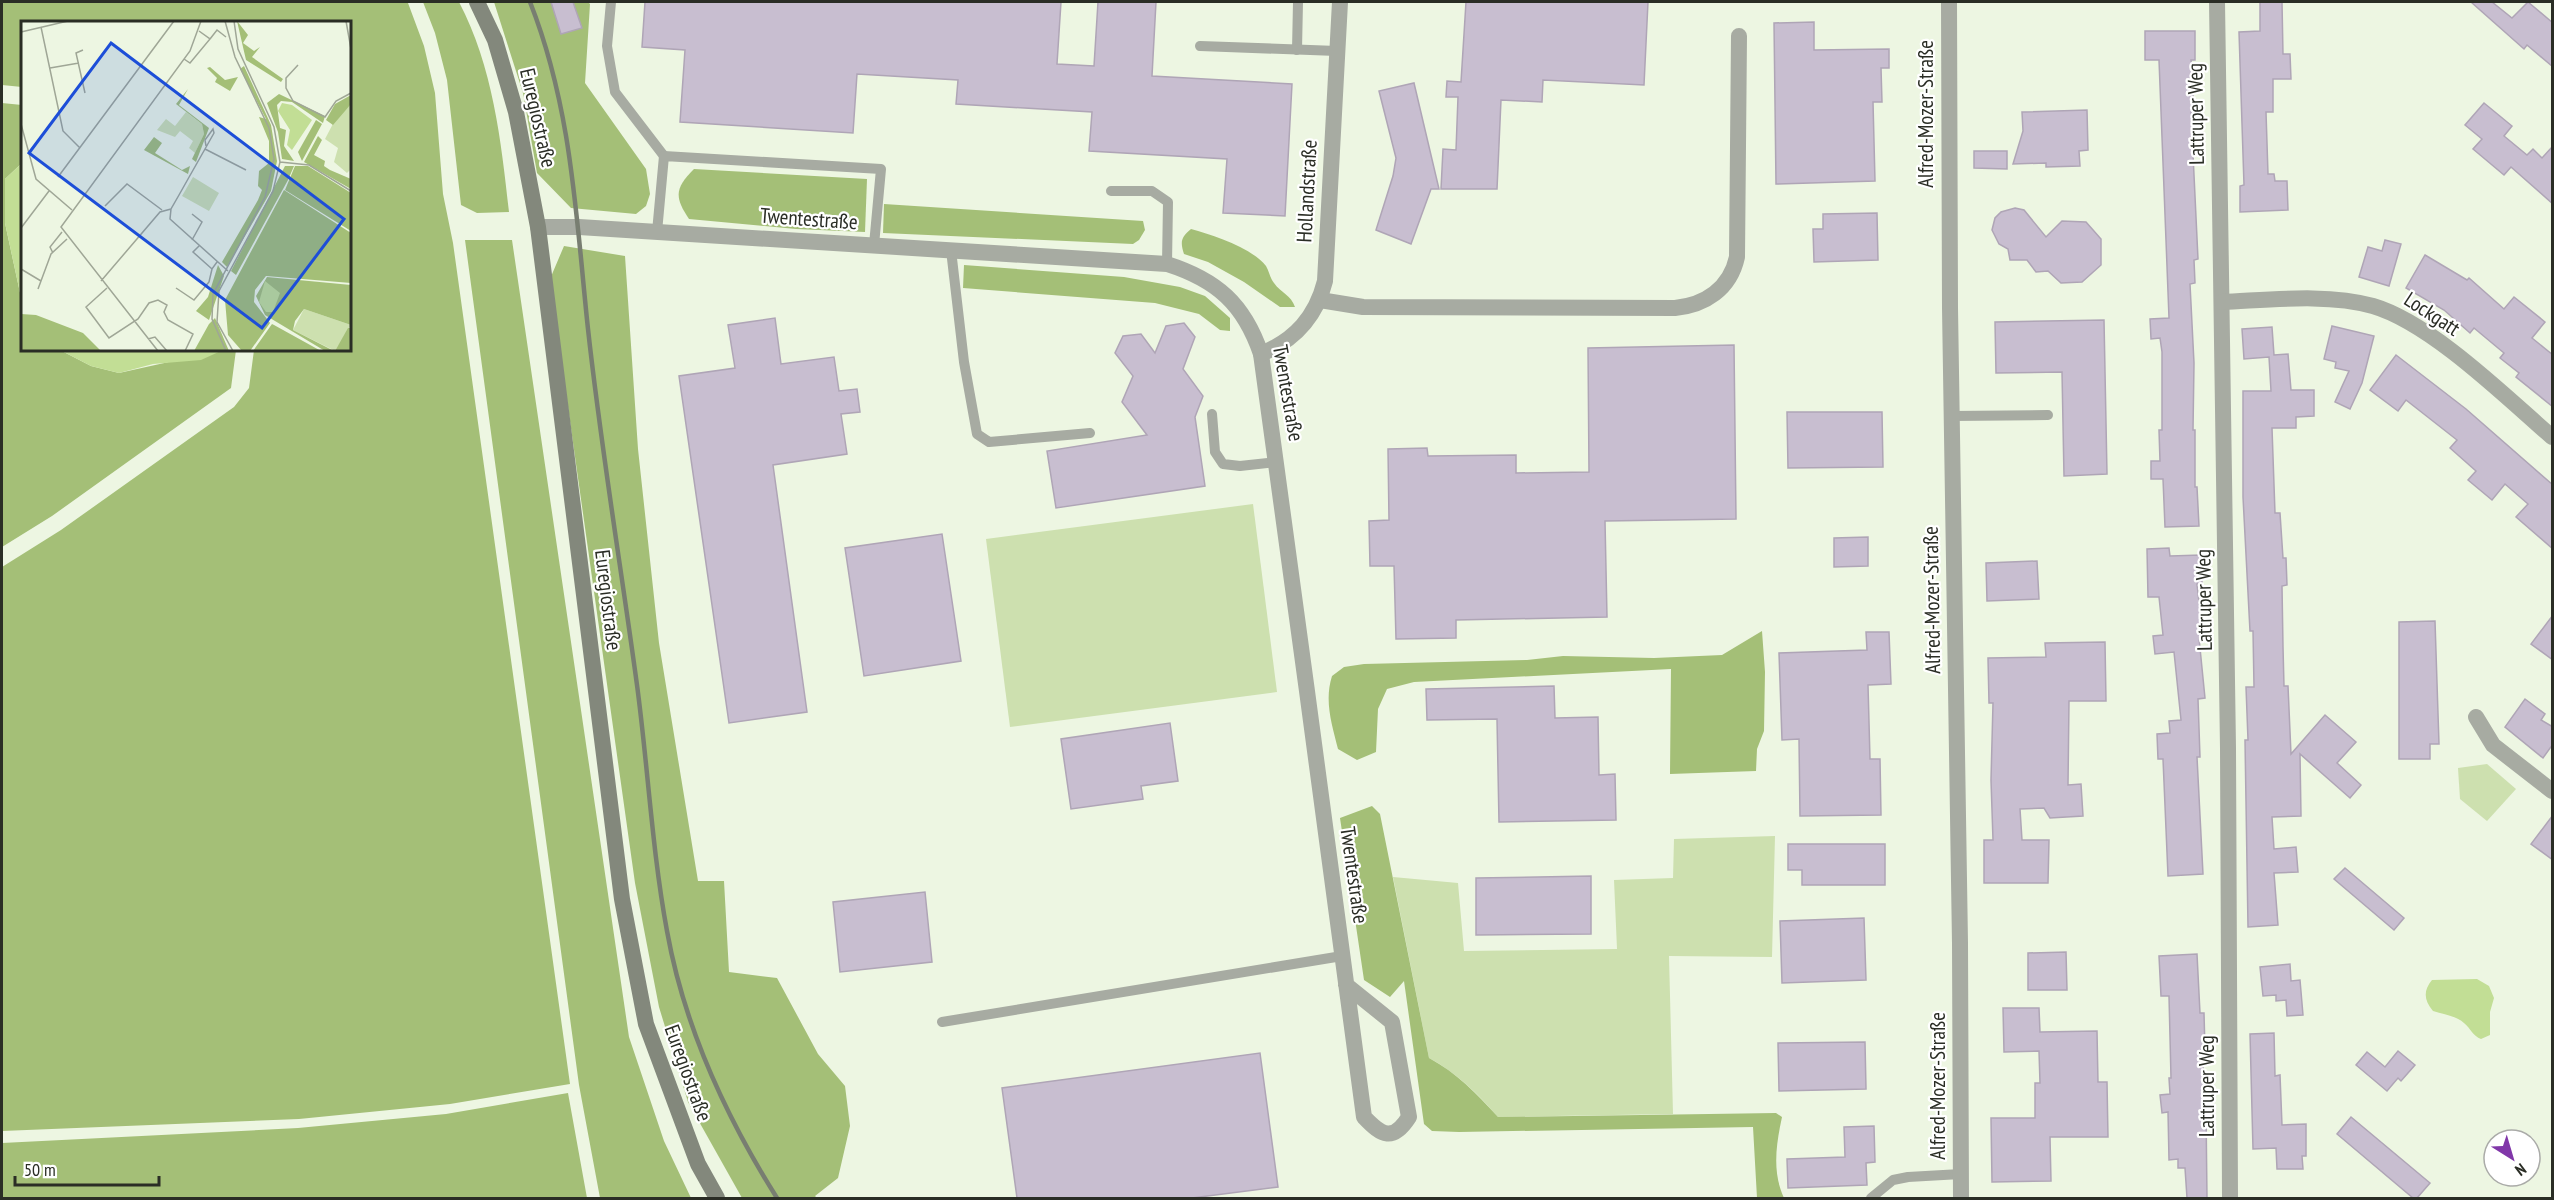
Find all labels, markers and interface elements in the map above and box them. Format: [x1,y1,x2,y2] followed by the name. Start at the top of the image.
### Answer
[21,21,351,351] inset map
[1912,40,1939,188] street label: Alfred-Mozer-Straße
[2181,63,2210,165] street label: Lattruper Weg
[514,66,563,170] street label: Euregiostraße
[1290,139,1323,243] street label: Hollandstraße
[759,202,859,235] street label: Twentestraße
[2399,286,2466,342] street label: Lockgatt
[1267,343,1310,443] street label: Twentestraße
[1917,526,1946,674] street label: Alfred-Mozer-Straße
[589,548,628,652] street label: Euregiostraße
[2189,549,2218,651] street label: Lattruper Weg
[1334,825,1375,925] street label: Twentestraße
[1924,1012,1951,1160] street label: Alfred-Mozer-Straße
[659,1021,718,1125] street label: Euregiostraße
[2193,1035,2220,1137] street label: Lattruper Weg
[2482,1128,2542,1188] north arrow
[15,1149,159,1187] scale bar
[24,1158,56,1181] text: 50 m
[2512,1159,2530,1181] text: N

